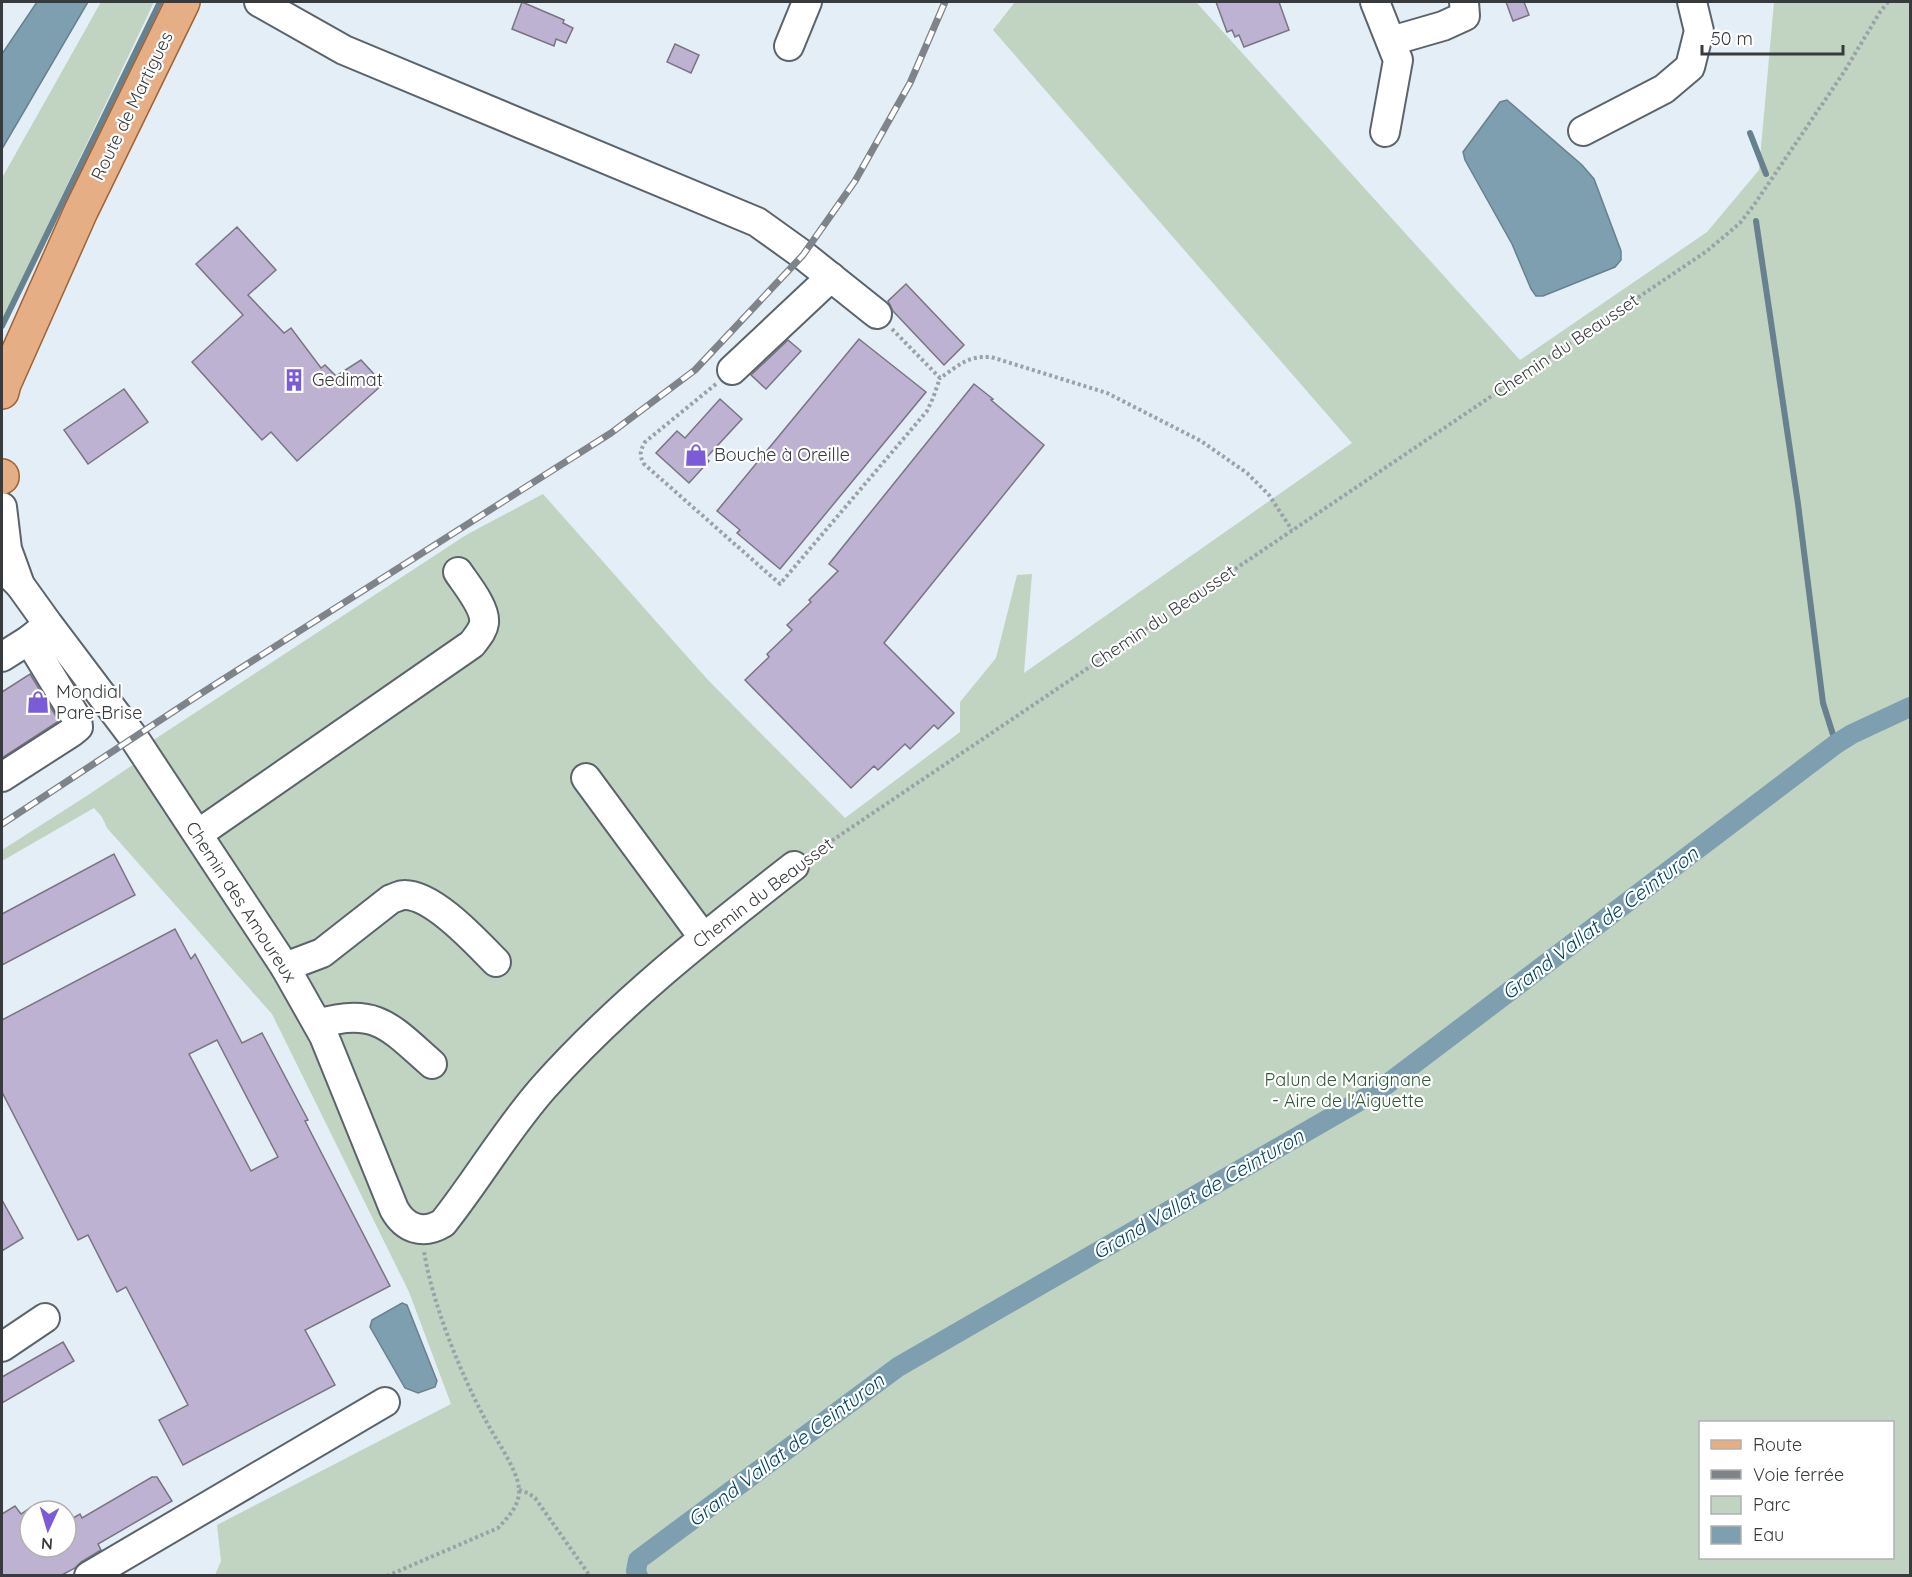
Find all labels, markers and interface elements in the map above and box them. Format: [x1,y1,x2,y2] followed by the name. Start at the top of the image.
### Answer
[1702,18,1843,56] scale bar
[1711,27,1753,50] text: 50 m
[86,28,178,184] street label: Route de Martigues
[1489,288,1643,403] street label: Chemin du Beausset
[281,367,307,393] building icon: Gedimat
[312,368,383,391] place label: Gedimat
[683,442,709,468] shop icon: Bouche à Oreille
[714,443,850,466] place label: Bouche à Oreille
[1086,559,1240,674] street label: Chemin du Beausset
[56,680,142,724] place label: Mondial Pare-Brise
[25,689,51,715] shop icon: Mondial Pare-Brise
[181,817,302,987] street label: Chemin des Amoureux
[688,832,838,953] street label: Chemin du Beausset
[1497,840,1703,1005] water label: Grand Vallat de Ceinturon
[1265,1068,1431,1112] park label: Palun de Marignane - Aire de l'Aiguette
[1088,1123,1308,1264] water label: Grand Vallat de Ceinturon
[683,1367,889,1532] water label: Grand Vallat de Ceinturon
[1699,1421,1894,1559] legend
[1753,1433,1802,1456] text: Route
[1753,1463,1844,1486] text: Voie ferrée
[1753,1493,1790,1516] text: Parc
[18,1499,78,1559] north arrow
[1753,1523,1784,1546] text: Eau
[40,1534,54,1554] text: N

